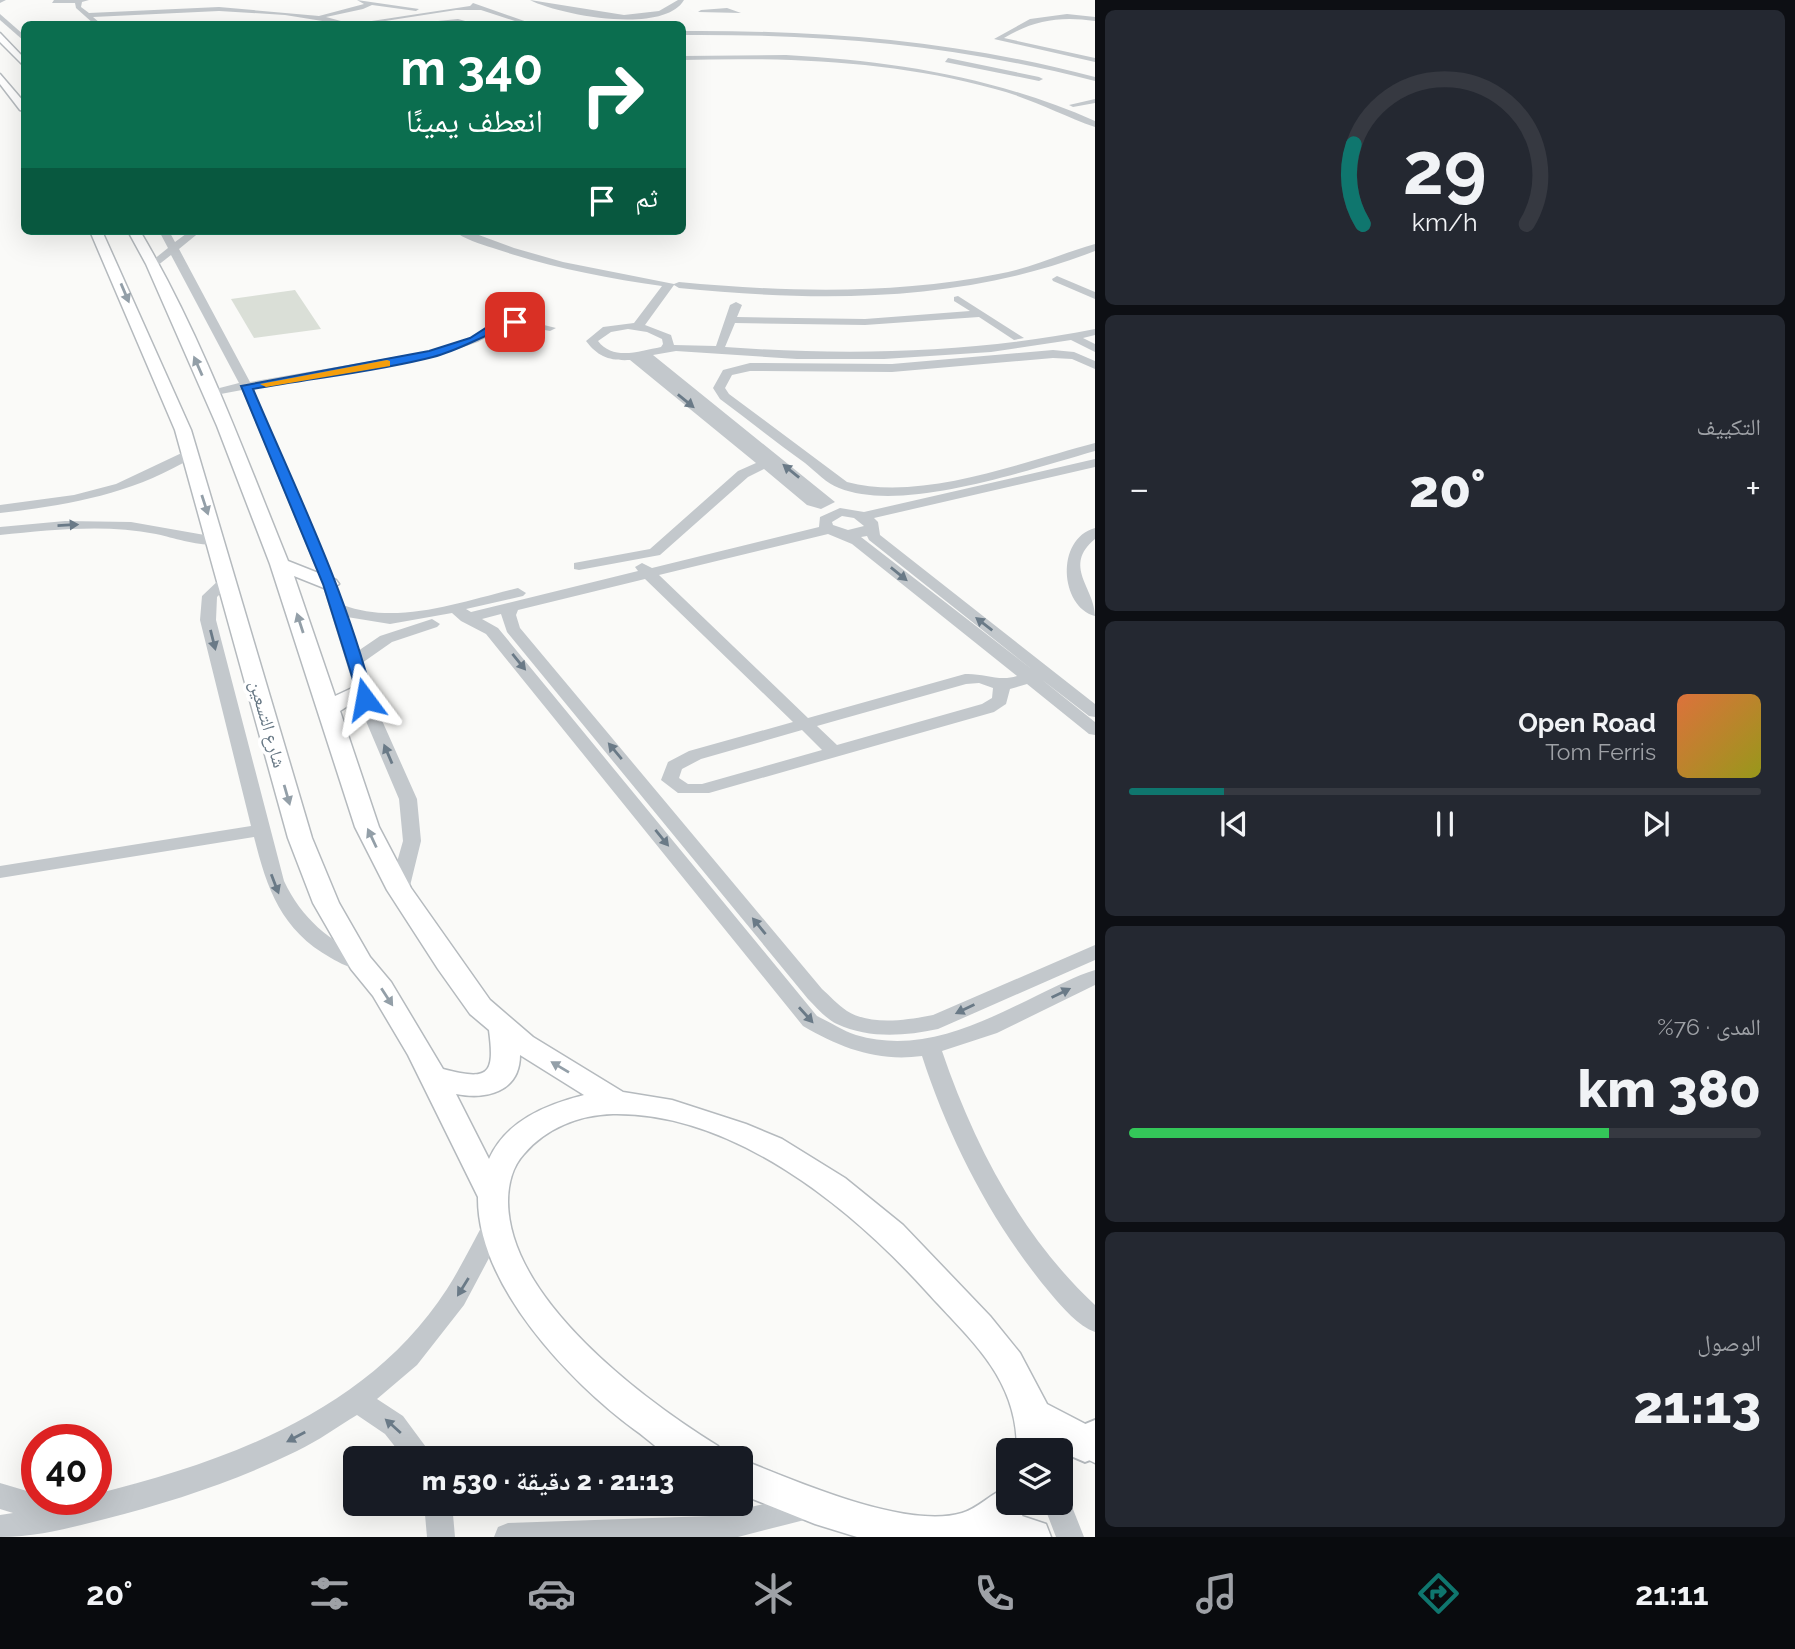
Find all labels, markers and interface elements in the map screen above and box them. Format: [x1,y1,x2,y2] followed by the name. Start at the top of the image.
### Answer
[400,39,543,96] text: 340 m
[567,49,658,140] icon: right
[406,102,543,139] text: انعطف يمينًا
[1403,126,1487,211] text: 29
[583,182,621,220] icon: arrive
[635,183,658,213] text: ثم
[1412,207,1478,237] text: km/h
[119,283,131,303] one-way arrow
[485,292,545,352] pin
[496,303,534,341] icon: arrive
[192,356,204,376] one-way arrow
[677,393,694,408] one-way arrow
[1696,413,1761,440] text: التكييف
[1409,458,1486,519] text: 20°
[782,463,800,478] one-way arrow
[1129,466,1149,511] text: −
[1745,466,1761,511] text: +
[200,495,211,516] one-way arrow
[57,520,79,531] one-way arrow
[890,566,907,581] one-way arrow
[294,612,304,633] one-way arrow
[975,616,993,631] one-way arrow
[208,629,219,651] one-way arrow
[511,652,526,670] one-way arrow
[328,662,402,736] position arrow
[245,678,290,770] street label: شارع التسعين
[1518,708,1656,738] text: Open Road
[1545,738,1656,765] text: Tom Ferris
[607,742,622,760] one-way arrow
[383,743,394,764] one-way arrow
[283,785,293,806] one-way arrow
[1215,805,1253,843] icon: previous
[1426,805,1464,843] icon: pause
[1637,805,1675,843] icon: next
[367,828,378,848] one-way arrow
[654,830,669,847] one-way arrow
[270,873,281,894] one-way arrow
[752,918,767,936] one-way arrow
[1051,987,1071,998] one-way arrow
[380,988,393,1007] one-way arrow
[955,1003,975,1014] one-way arrow
[798,1006,814,1024] one-way arrow
[1657,1013,1761,1040] text: المدى · 76%
[1578,1058,1761,1119] text: 380 km
[551,1061,570,1074] one-way arrow
[456,1278,470,1296] one-way arrow
[1697,1329,1761,1356] text: الوصول
[1633,1374,1761,1435] text: 21:13
[385,1418,402,1434] one-way arrow
[21,1424,112,1515] speed limit sign: 40
[286,1431,306,1443] one-way arrow
[996,1438,1073,1515] map controls
[996,1438,1073,1515] button: layers
[422,1466,674,1496] text: 21:13 · 2 دقيقة · 530 m
[305,1569,354,1618] icon: filters
[527,1569,576,1618] icon: car
[749,1569,798,1618] icon: climate
[970,1569,1019,1618] icon: phone
[1192,1569,1241,1618] icon: music
[1414,1569,1463,1618] icon: directions
[86,1575,133,1612] text: 20°
[1635,1575,1709,1612] text: 21:11

